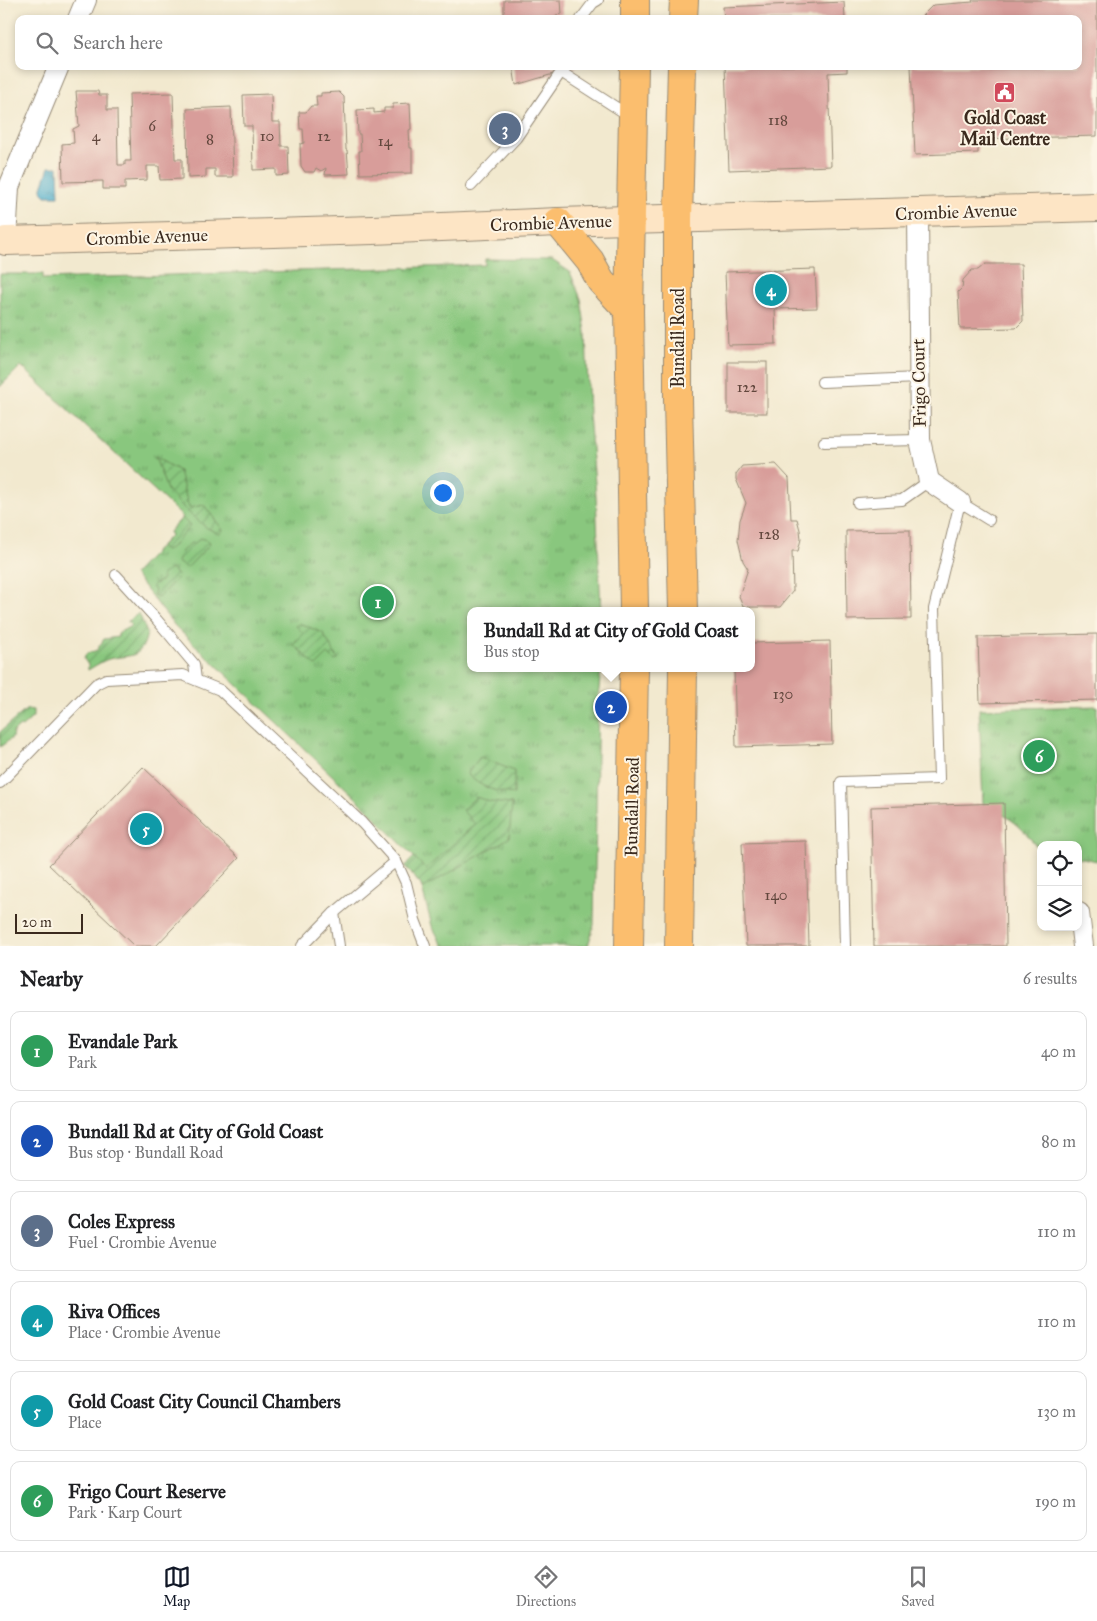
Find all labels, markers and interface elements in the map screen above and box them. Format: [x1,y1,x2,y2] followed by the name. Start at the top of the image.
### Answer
[15,15,1082,70] search box
[33,29,61,57] icon: search
[73,31,163,54] text: Search here
[993,81,1017,105] public building icon: Gold Coast Mail Centre
[960,107,1050,150] place label: Gold Coast Mail Centre
[489,110,521,148] pin: 3
[768,111,788,129] house number: 118
[148,117,157,135] house number: 6
[92,127,101,145] house number: 4
[260,127,274,145] house number: 10
[317,127,331,145] house number: 12
[206,130,214,148] house number: 8
[378,132,393,150] house number: 14
[895,199,1017,225] street label: Crombie Avenue
[490,210,612,236] street label: Crombie Avenue
[86,224,208,250] street label: Crombie Avenue
[755,271,787,309] pin: 4
[667,288,689,388] street label: Bundall Road
[907,338,932,428] street label: Frigo Court
[737,378,758,396] house number: 122
[430,480,456,506] your location
[758,525,780,543] house number: 128
[362,583,394,621] pin: 1
[467,607,755,672] popup
[483,619,739,642] text: Bundall Rd at City of Gold Coast
[483,642,539,661] text: Bus stop
[773,685,793,703] house number: 130
[595,688,627,726] pin: 2
[1023,737,1055,775] pin: 6
[620,757,644,857] street label: Bundall Road
[130,810,162,848] pin: 5
[1037,841,1082,931] map controls
[1037,841,1082,886] button: locate
[764,886,788,904] house number: 140
[1037,886,1082,931] button: layers
[15,911,82,934] scale bar
[22,914,52,931] text: 20 m
[20,966,83,992] text: Nearby
[1023,969,1077,988] text: 6 results
[68,1030,178,1053] text: Evandale Park
[34,1042,40,1061] text: 1
[1041,1042,1076,1061] text: 40 m
[68,1053,97,1072] text: Park
[68,1120,323,1143] text: Bundall Rd at City of Gold Coast
[33,1132,41,1151] text: 2
[1041,1132,1076,1151] text: 80 m
[68,1143,223,1162] text: Bus stop · Bundall Road
[68,1210,175,1233] text: Coles Express
[34,1222,40,1241] text: 3
[1037,1222,1076,1241] text: 110 m
[68,1233,217,1252] text: Fuel · Crombie Avenue
[68,1300,160,1323] text: Riva Offices
[33,1312,41,1331] text: 4
[1037,1312,1076,1331] text: 110 m
[68,1323,221,1342] text: Place · Crombie Avenue
[68,1390,341,1413] text: Gold Coast City Council Chambers
[33,1402,41,1421] text: 5
[1037,1402,1076,1421] text: 130 m
[68,1413,102,1432] text: Place
[68,1480,226,1503] text: Frigo Court Reserve
[33,1492,41,1511] text: 6
[1035,1492,1076,1511] text: 190 m
[68,1503,182,1522] text: Park · Karp Court
[163,1563,191,1610] tab: Map
[516,1563,576,1610] tab: Directions
[901,1563,934,1610] tab: Saved

